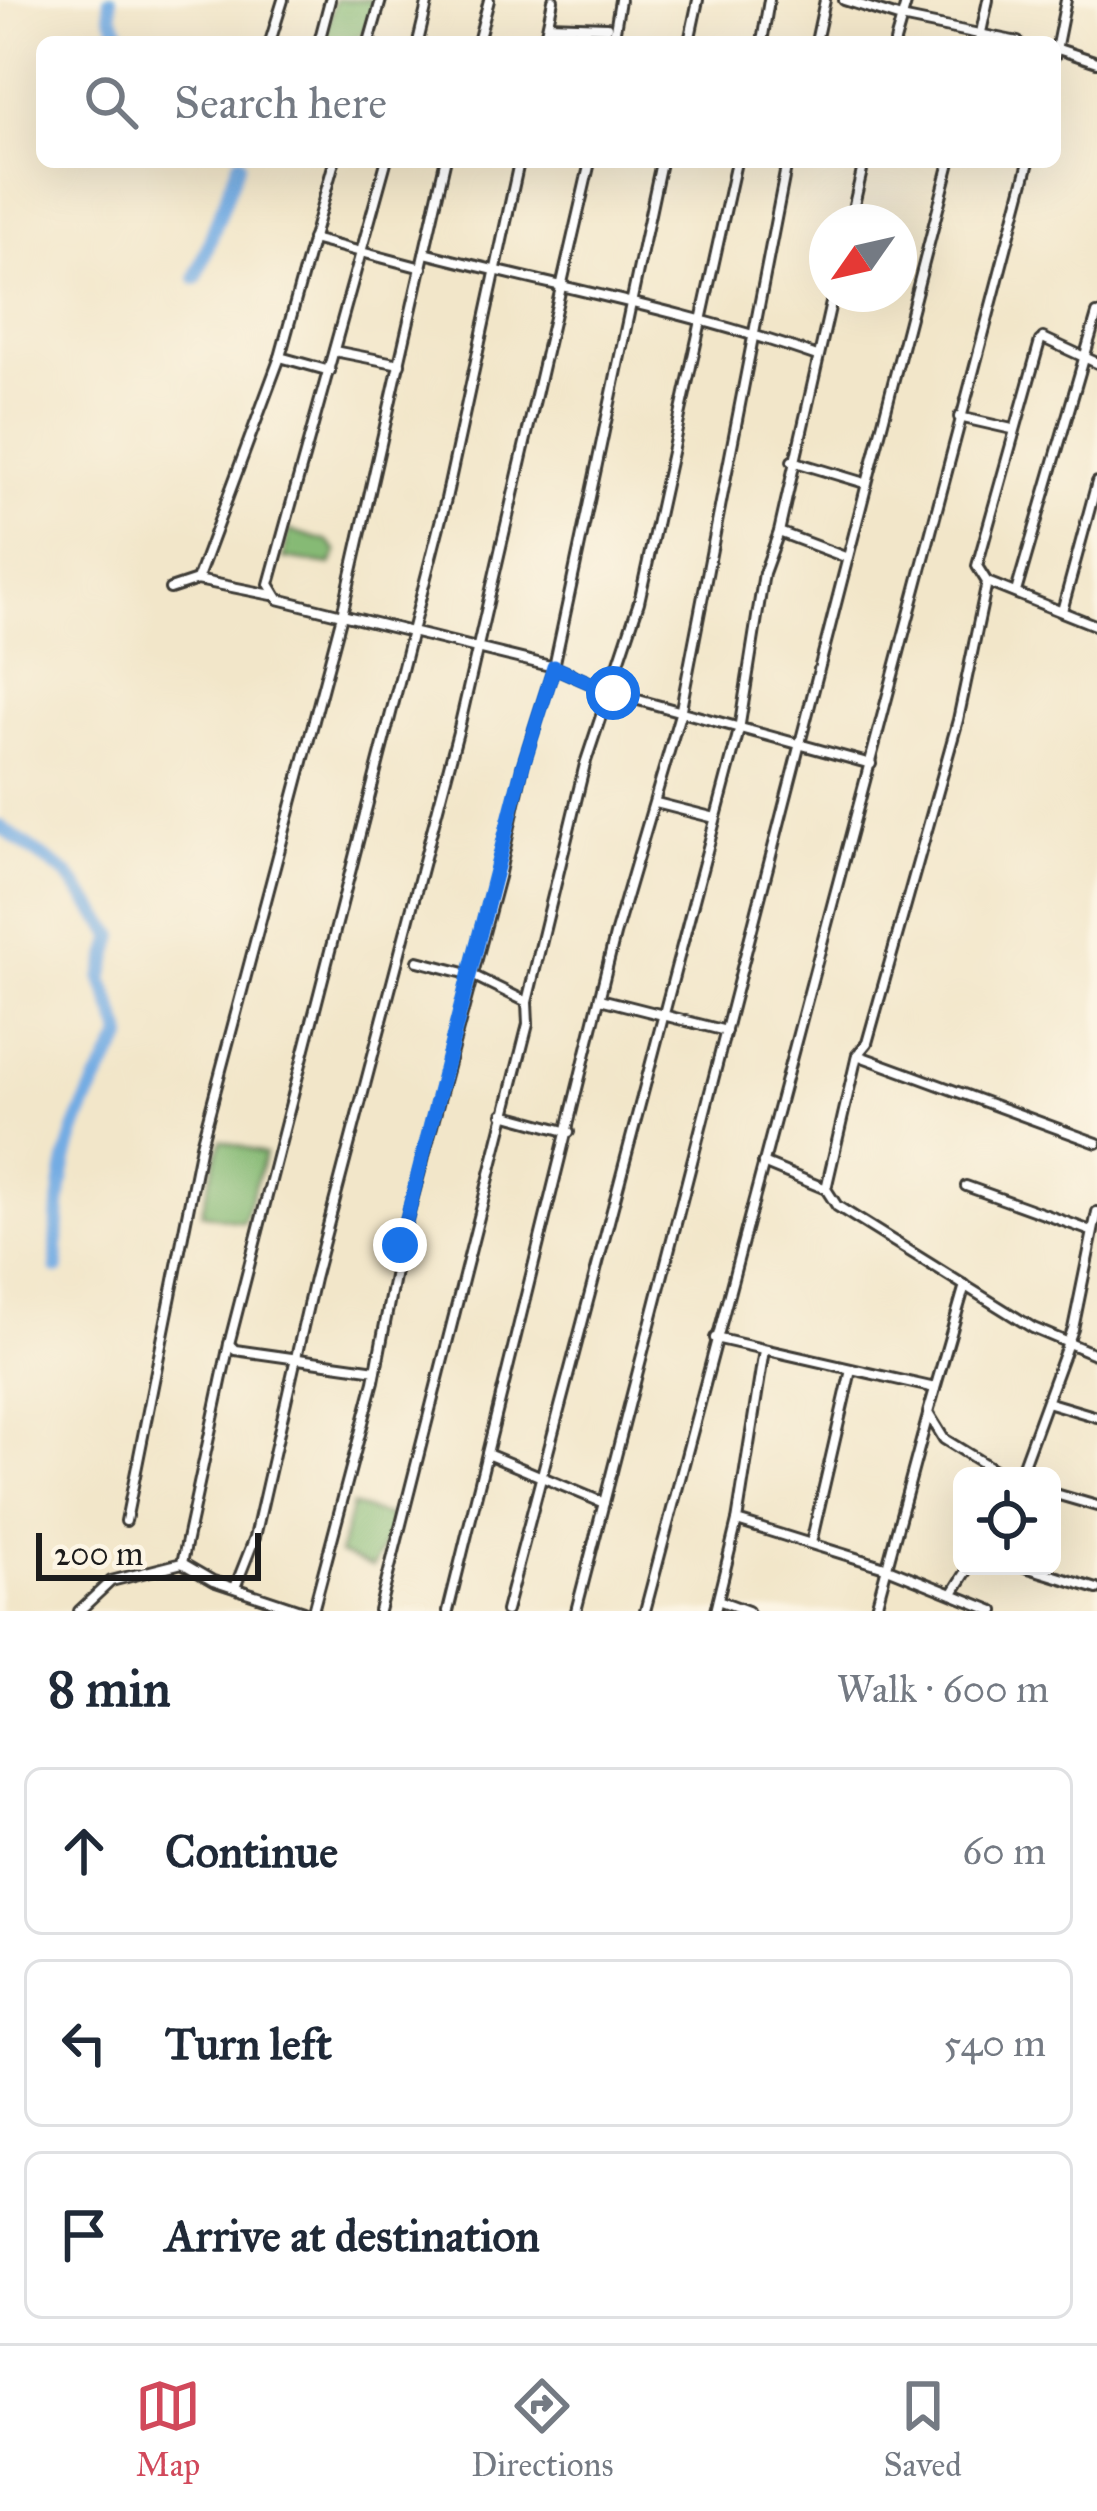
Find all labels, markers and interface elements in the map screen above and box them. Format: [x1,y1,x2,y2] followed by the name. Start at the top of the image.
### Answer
[36,36,1061,168] search box
[78,69,144,135] icon: search
[174,75,387,130] text: Search here
[809,204,917,312] north arrow
[586,666,640,720] route start
[373,1218,427,1272] route end
[953,1467,1061,1575] map controls
[953,1467,1061,1575] button: locate
[36,1527,261,1580] scale bar
[54,1534,144,1574] text: 200 m
[48,1658,171,1720] text: 8 min
[837,1665,1049,1713] text: Walk · 600 m
[51,1818,117,1884] icon: ahead
[165,1824,338,1879] text: Continue
[962,1827,1046,1875] text: 60 m
[51,2010,117,2076] icon: left
[165,2016,332,2071] text: Turn left
[943,2019,1046,2067] text: 540 m
[51,2202,117,2268] icon: arrive
[165,2208,540,2263] text: Arrive at destination
[135,2373,201,2485] tab: Map
[471,2373,613,2485] tab: Directions
[884,2373,962,2485] tab: Saved

